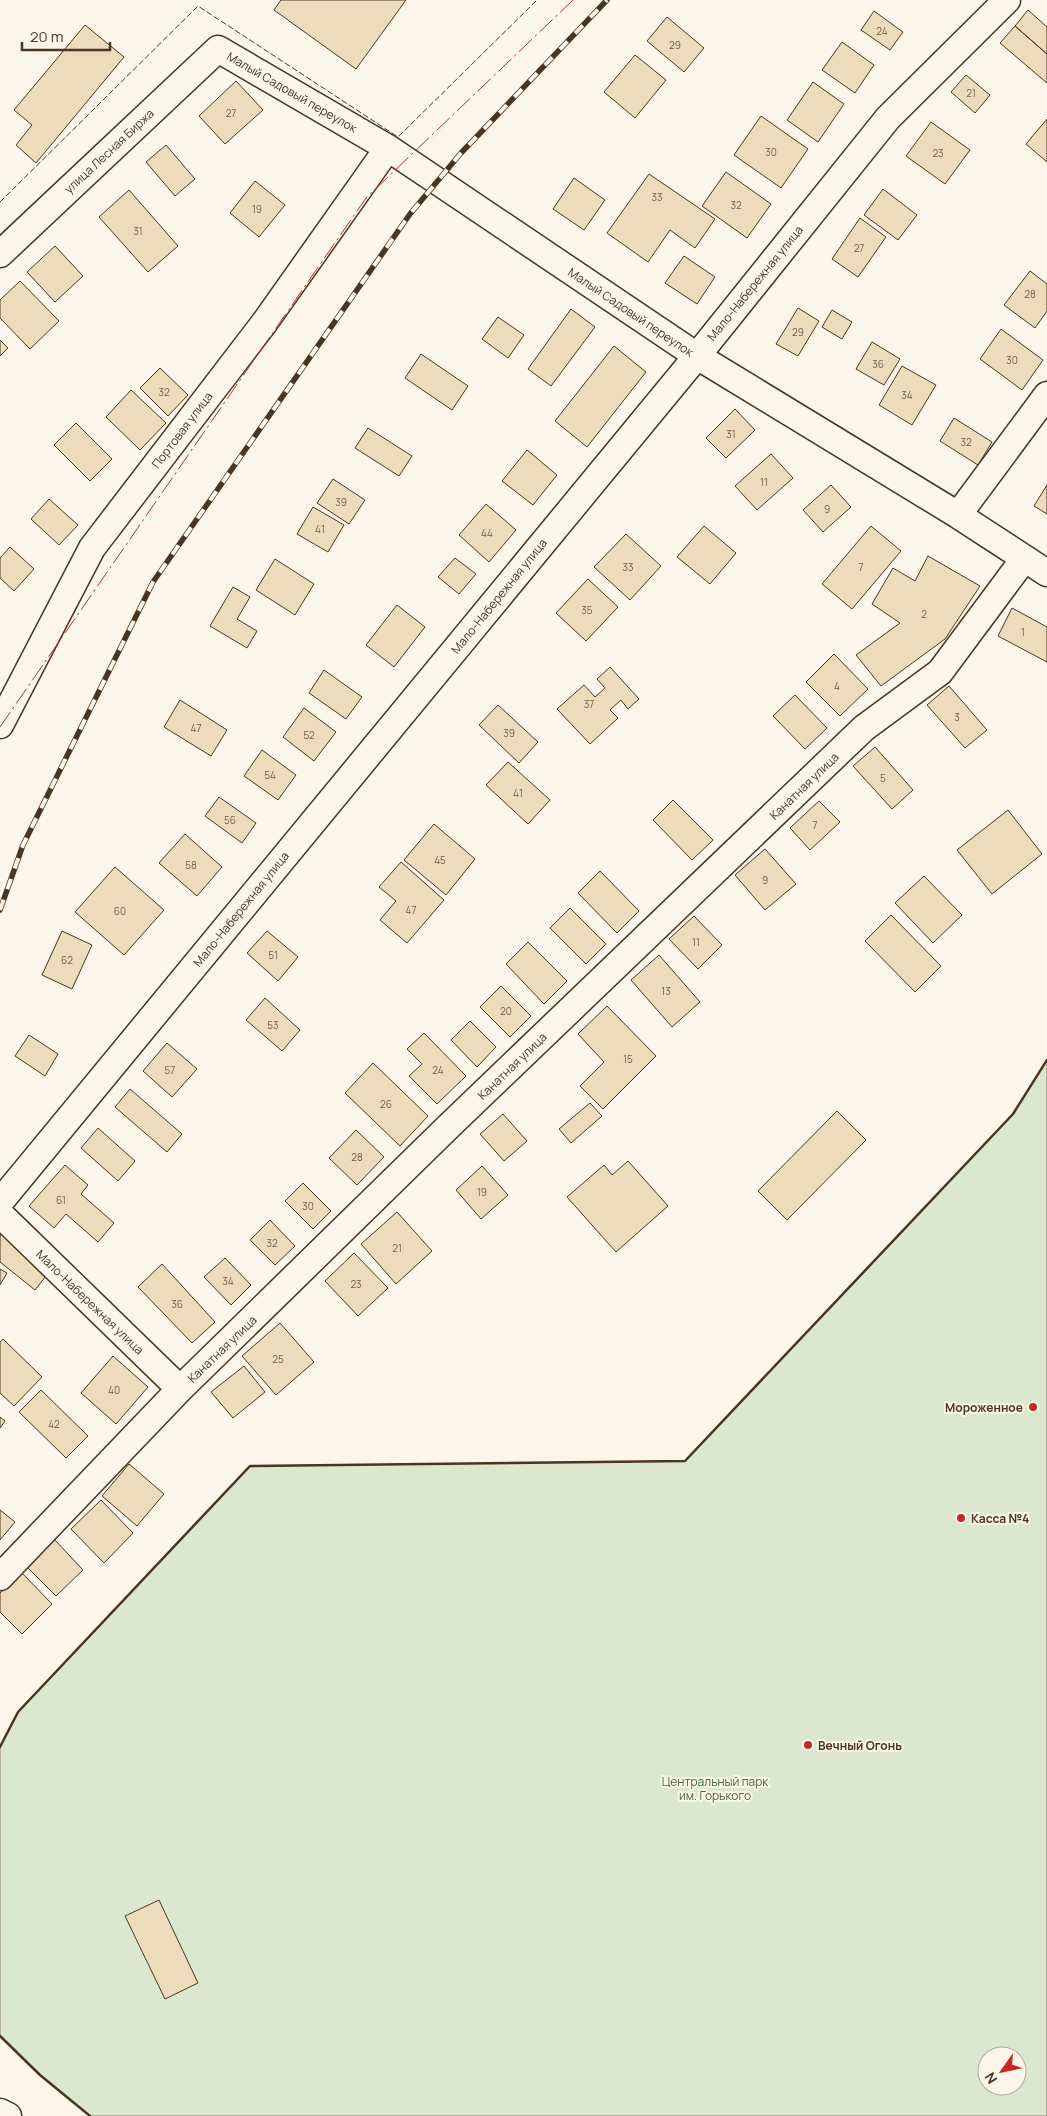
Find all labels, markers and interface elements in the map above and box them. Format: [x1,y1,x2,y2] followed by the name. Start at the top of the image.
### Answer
[22,20,110,52] scale bar
[876,24,888,38] house number: 24
[30,26,63,47] text: 20 m
[669,38,681,52] house number: 29
[224,48,361,137] street label: Малый Садовый переулок
[966,86,976,100] house number: 21
[60,105,158,197] street label: улица Лесная Биржа
[226,106,236,120] house number: 27
[765,145,777,159] house number: 30
[932,146,944,160] house number: 23
[651,190,663,204] house number: 33
[730,198,742,212] house number: 32
[252,202,262,216] house number: 19
[703,222,807,344] street label: Мало-Набережная улица
[133,224,143,238] house number: 31
[854,241,864,255] house number: 27
[565,264,698,361] street label: Малый Садовый переулок
[1024,287,1036,301] house number: 28
[792,325,804,339] house number: 29
[1006,353,1018,367] house number: 30
[872,357,884,371] house number: 36
[158,385,170,399] house number: 32
[148,388,216,472] street label: Портовая улица
[901,388,913,402] house number: 34
[726,427,736,441] house number: 31
[960,435,972,449] house number: 32
[760,475,768,489] house number: 11
[335,495,347,509] house number: 39
[824,502,830,516] house number: 9
[315,522,325,536] house number: 41
[481,526,493,540] house number: 44
[447,535,551,657] street label: Мало-Набережная улица
[622,560,634,574] house number: 33
[858,560,864,574] house number: 7
[581,603,593,617] house number: 35
[921,607,927,621] house number: 2
[1021,625,1025,639] house number: 1
[834,679,840,693] house number: 4
[584,697,594,711] house number: 37
[954,710,960,724] house number: 3
[191,721,201,735] house number: 47
[503,726,515,740] house number: 39
[303,728,315,742] house number: 52
[766,749,842,823] street label: Канатная улица
[264,768,276,782] house number: 54
[880,771,886,785] house number: 5
[513,786,523,800] house number: 41
[224,813,236,827] house number: 56
[812,818,818,832] house number: 7
[189,848,293,970] street label: Мало-Набережная улица
[434,853,446,867] house number: 45
[185,858,197,872] house number: 58
[762,873,768,887] house number: 9
[406,903,416,917] house number: 47
[114,904,126,918] house number: 60
[692,935,700,949] house number: 11
[268,948,278,962] house number: 51
[61,953,73,967] house number: 62
[661,984,671,998] house number: 13
[500,1004,512,1018] house number: 20
[267,1018,279,1032] house number: 53
[474,1029,550,1103] street label: Канатная улица
[623,1052,633,1066] house number: 15
[165,1063,175,1077] house number: 57
[432,1063,444,1077] house number: 24
[380,1097,392,1111] house number: 26
[351,1150,363,1164] house number: 28
[477,1185,487,1199] house number: 19
[56,1193,66,1207] house number: 61
[302,1199,314,1213] house number: 30
[266,1236,278,1250] house number: 32
[392,1241,402,1255] house number: 21
[32,1246,148,1358] street label: Мало-Набережная улица
[222,1274,234,1288] house number: 34
[350,1277,362,1291] house number: 23
[171,1297,183,1311] house number: 36
[184,1312,260,1386] street label: Канатная улица
[272,1352,284,1366] house number: 25
[108,1383,120,1397] house number: 40
[945,1399,1023,1416] place label: Мороженное
[1027,1401,1039,1413] marker: Мороженное
[48,1417,60,1431] house number: 42
[971,1510,1029,1527] place label: Касса №4
[955,1512,967,1524] marker: Касса №4
[818,1737,902,1754] place label: Вечный Огонь
[802,1739,814,1751] marker: Вечный Огонь
[662,1773,769,1804] park label: Центральный парк им. Горького
[977,2046,1027,2096] north arrow
[980,2069,1001,2088] text: N

